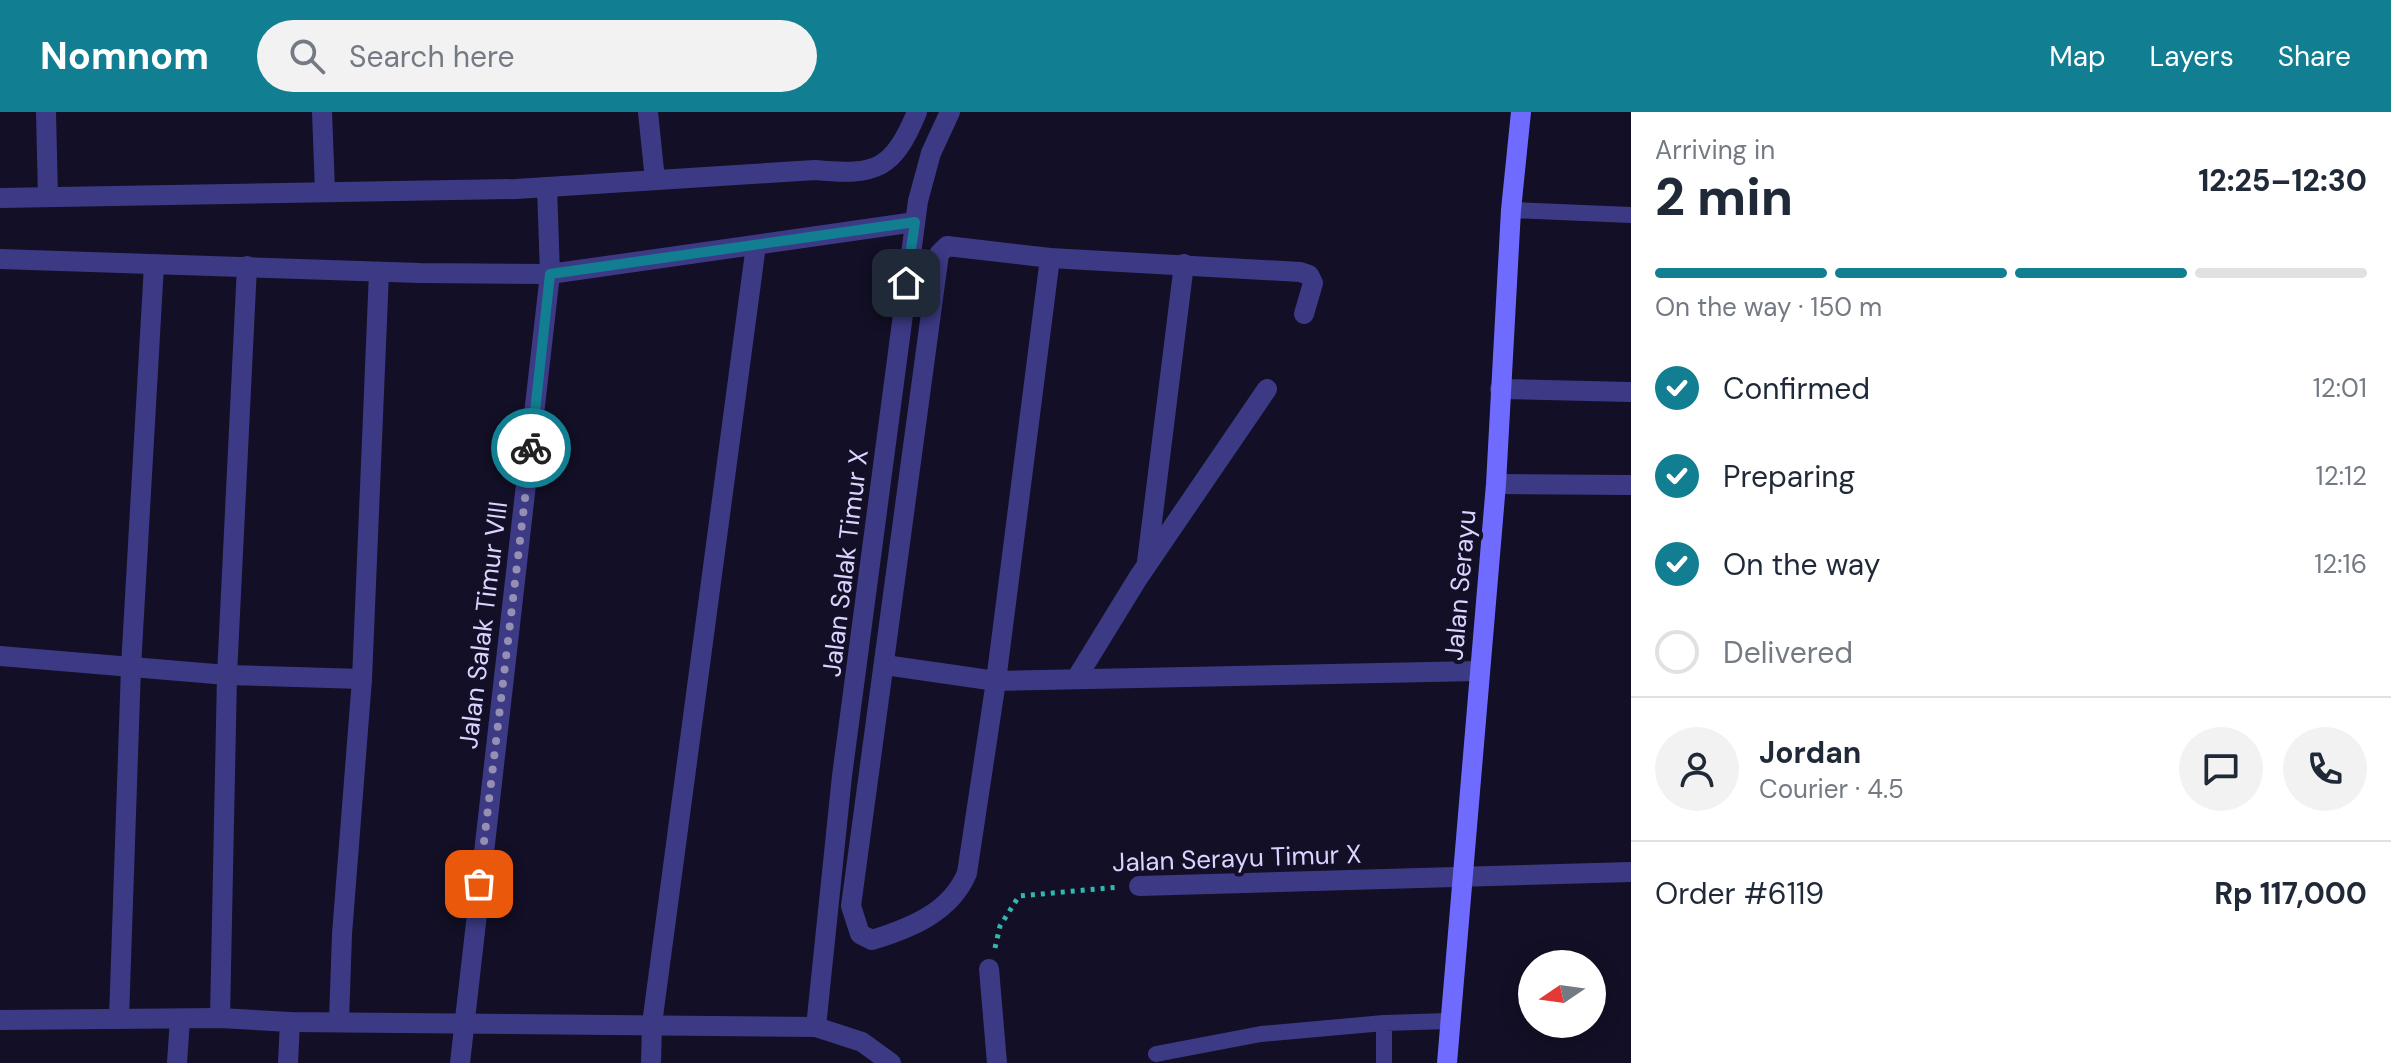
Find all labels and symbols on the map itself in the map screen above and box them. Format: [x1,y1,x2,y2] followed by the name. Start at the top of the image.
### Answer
[872,249,940,317] pin
[491,408,571,488] courier
[814,447,876,679] street label: Jalan Salak Timur X
[451,499,515,751] street label: Jalan Salak Timur VIII
[1436,508,1484,662] street label: Jalan Serayu
[1112,837,1362,879] street label: Jalan Serayu Timur X
[445,850,513,918] pin
[1518,950,1606,1038] north arrow

